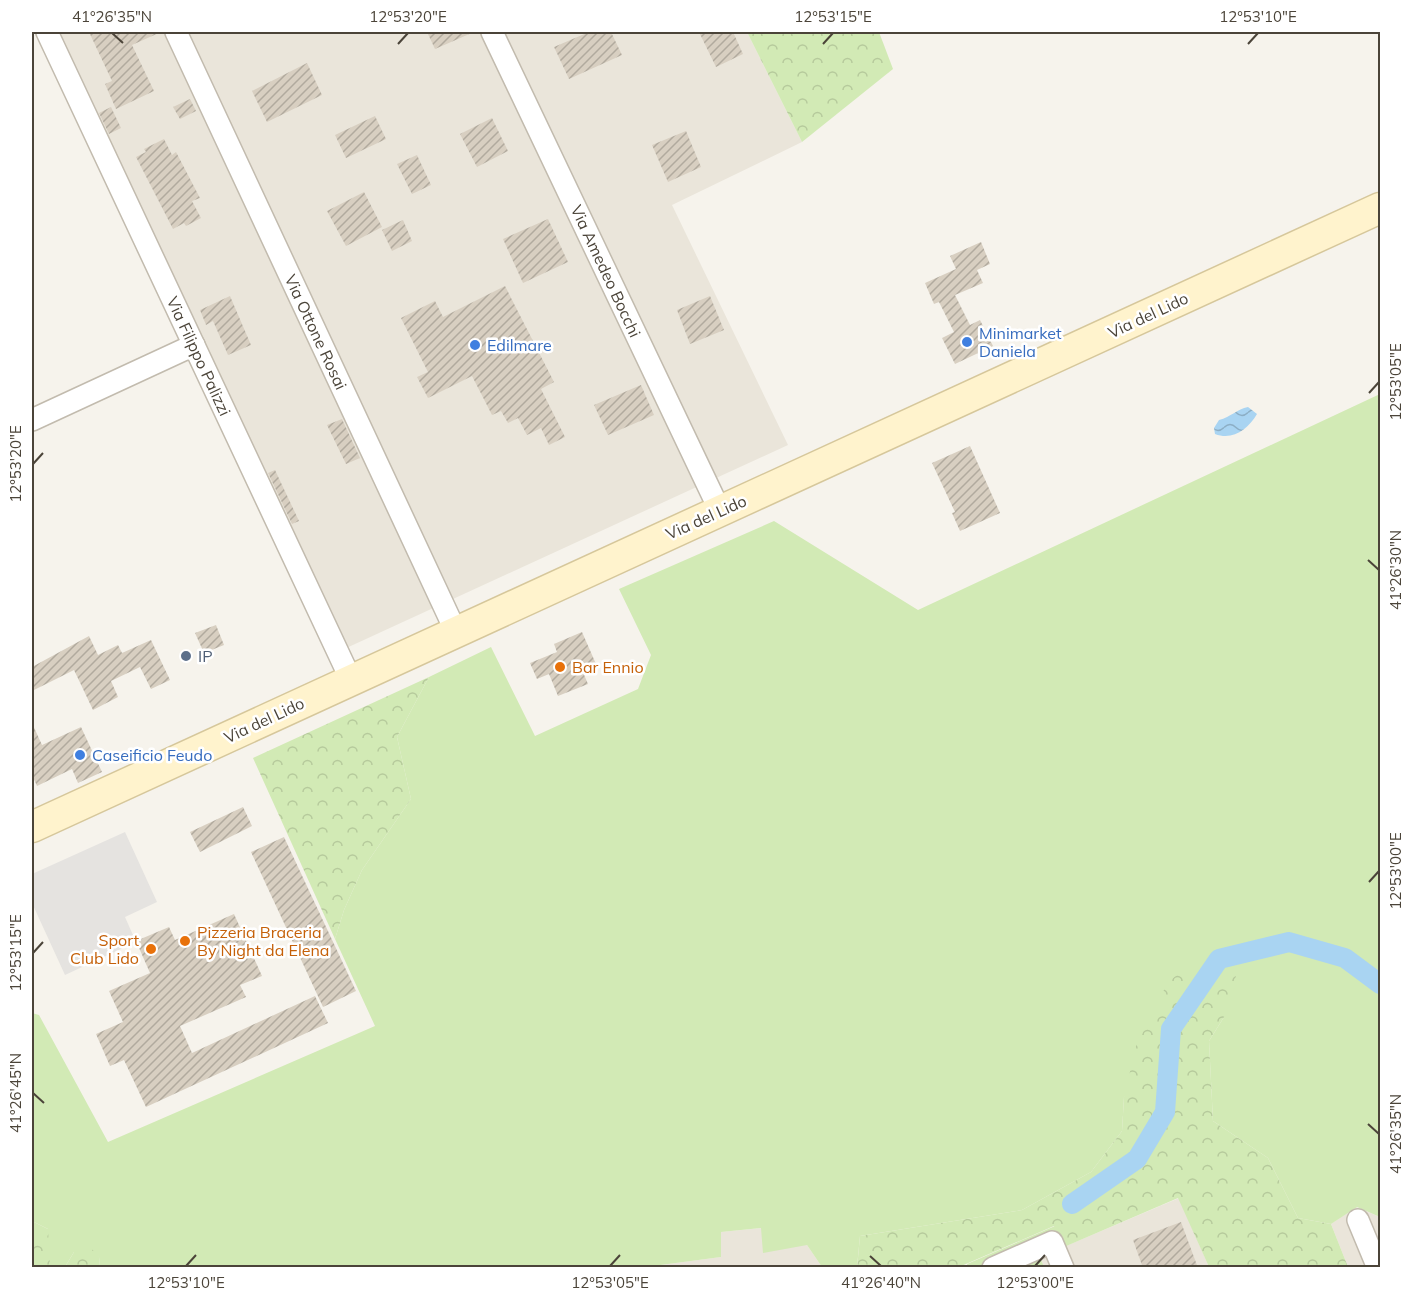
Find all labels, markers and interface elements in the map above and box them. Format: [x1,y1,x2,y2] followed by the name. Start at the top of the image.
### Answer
[72,7,152,26] text: 41°26'35"N
[369,7,447,26] text: 12°53'20"E
[794,7,872,26] text: 12°53'15"E
[1219,7,1297,26] text: 12°53'10"E
[567,202,645,340] street label: Via Amedeo Bocchi
[281,271,351,393] street label: Via Ottone Rosai
[1105,288,1191,342] street label: Via del Lido
[163,293,235,419] street label: Via Filippo Palizzi
[979,323,1062,361] place label: Minimarket Daniela
[487,335,552,355] place label: Edilmare
[960,335,974,349] marker: Minimarket Daniela
[468,338,482,352] marker: Edilmare
[1386,343,1405,421] text: 12°53'05"E
[6,425,25,503] text: 12°53'20"E
[663,490,749,544] street label: Via del Lido
[1386,530,1405,610] text: 41°26'30"N
[198,646,213,666] place label: IP
[179,649,193,663] marker: IP
[572,657,644,677] place label: Bar Ennio
[553,660,567,674] marker: Bar Ennio
[221,693,307,747] street label: Via del Lido
[92,745,212,765] place label: Caseificio Feudo
[73,748,87,762] marker: Caseificio Feudo
[1386,832,1405,910] text: 12°53'00"E
[6,914,25,992] text: 12°53'15"E
[197,922,329,960] place label: Pizzeria Braceria By Night da Elena
[70,930,139,968] place label: Sport Club Lido
[178,934,192,948] marker: Pizzeria Braceria By Night da Elena
[144,942,158,956] marker: Sport Club Lido
[6,1053,25,1133] text: 41°26'45"N
[1386,1094,1405,1174] text: 41°26'35"N
[147,1273,225,1292] text: 12°53'10"E
[571,1273,649,1292] text: 12°53'05"E
[841,1273,921,1292] text: 41°26'40"N
[996,1273,1074,1292] text: 12°53'00"E

